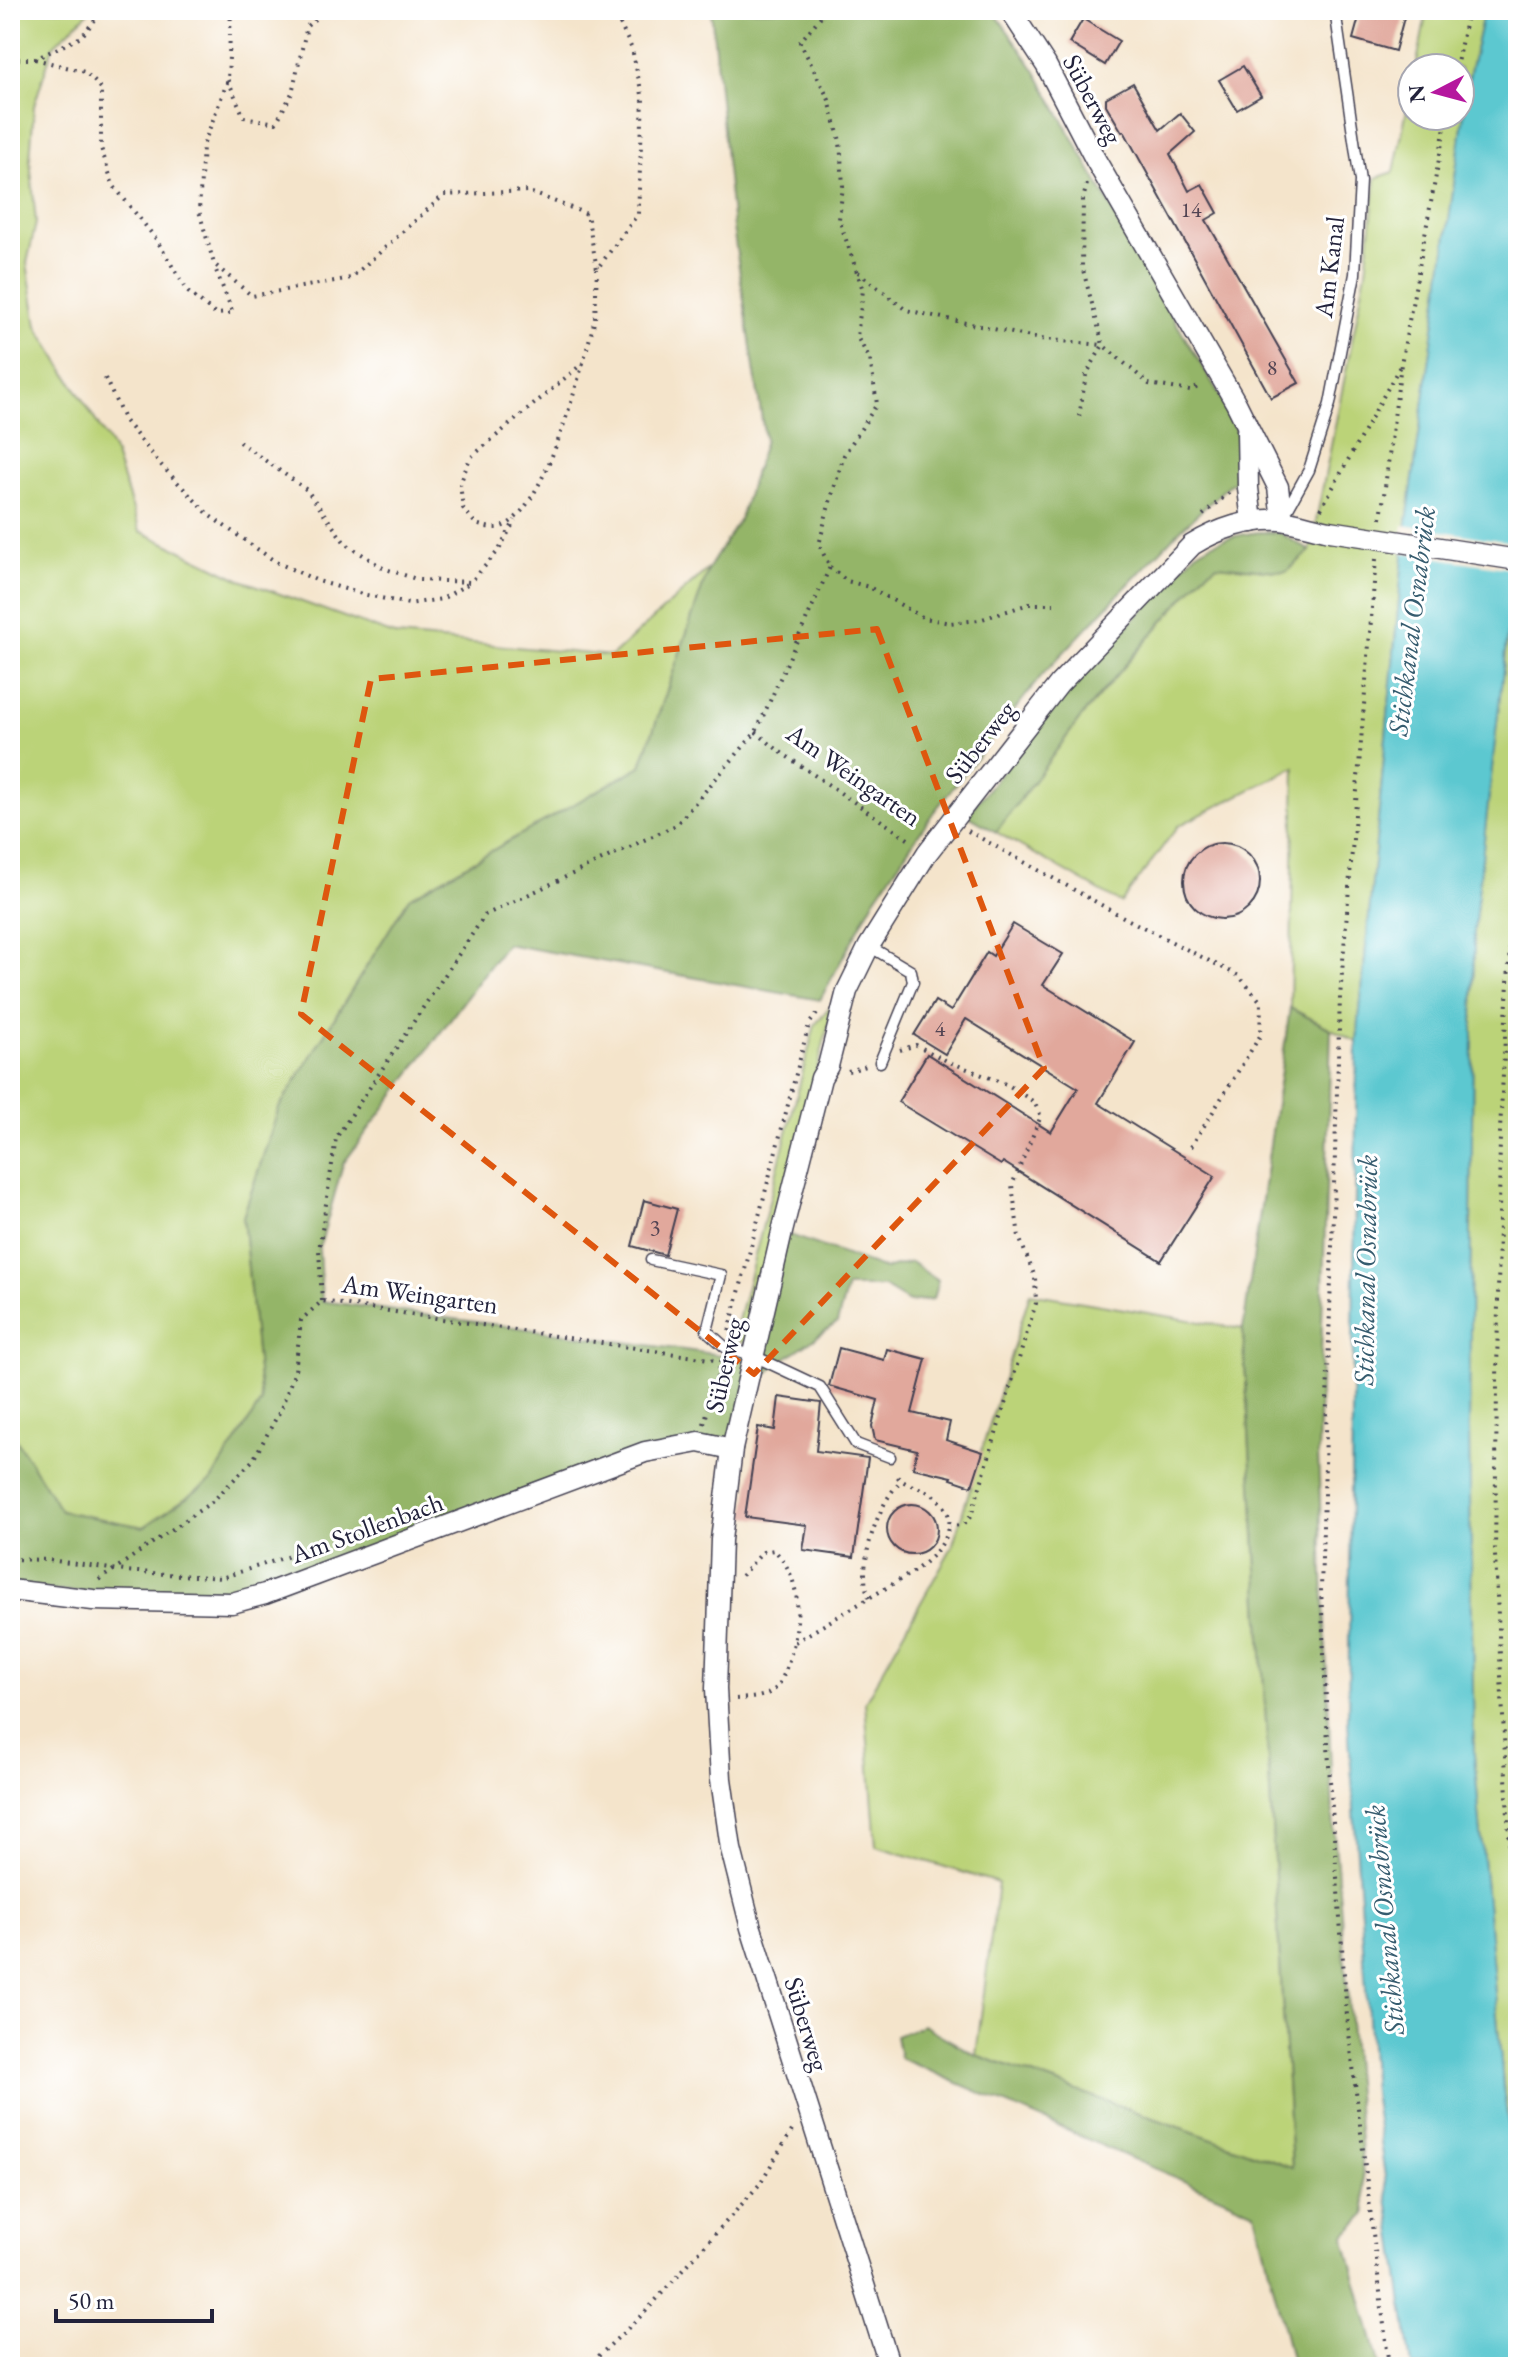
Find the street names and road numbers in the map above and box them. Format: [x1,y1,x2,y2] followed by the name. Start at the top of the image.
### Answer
[1055,48,1131,150] street label: Süberweg
[1306,214,1352,321] street label: Am Kanal
[937,693,1024,791] street label: Süberweg
[779,715,928,834] street label: Am Weingarten
[339,1266,501,1322] street label: Am Weingarten
[697,1313,752,1416] street label: Süberweg
[285,1485,448,1572] street label: Am Stollenbach
[777,1973,838,2076] street label: Süberweg

